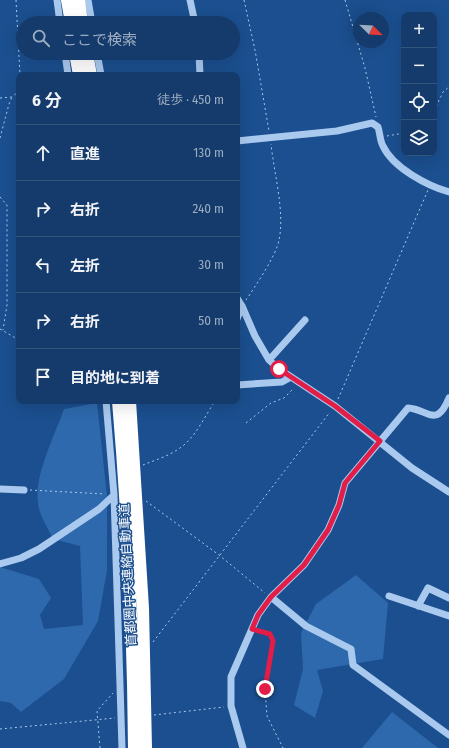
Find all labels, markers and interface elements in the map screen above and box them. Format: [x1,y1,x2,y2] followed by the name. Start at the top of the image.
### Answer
[353,12,389,48] north arrow
[401,12,437,156] map controls
[401,12,437,48] button: +
[16,16,240,60] search box
[30,27,52,49] icon: search
[62,31,137,49] text: ここで検索
[401,48,437,84] button: −
[401,84,437,120] button: locate
[32,90,61,111] text: 6 分
[157,92,224,107] text: 徒歩 · 450 m
[401,120,437,156] button: layers
[32,142,54,164] icon: ahead
[70,145,100,163] text: 直進
[193,145,224,160] text: 130 m
[32,198,54,220] icon: right
[70,201,100,219] text: 右折
[192,201,224,216] text: 240 m
[32,254,54,276] icon: left
[70,257,100,275] text: 左折
[198,257,224,272] text: 30 m
[32,310,54,332] icon: right
[70,313,100,331] text: 右折
[198,313,224,328] text: 50 m
[270,360,288,378] route start
[32,366,54,388] icon: arrive
[70,369,160,387] text: 目的地に到着
[116,503,139,647] street label: 首都圏中央連絡自動車道
[256,680,274,698] route end

